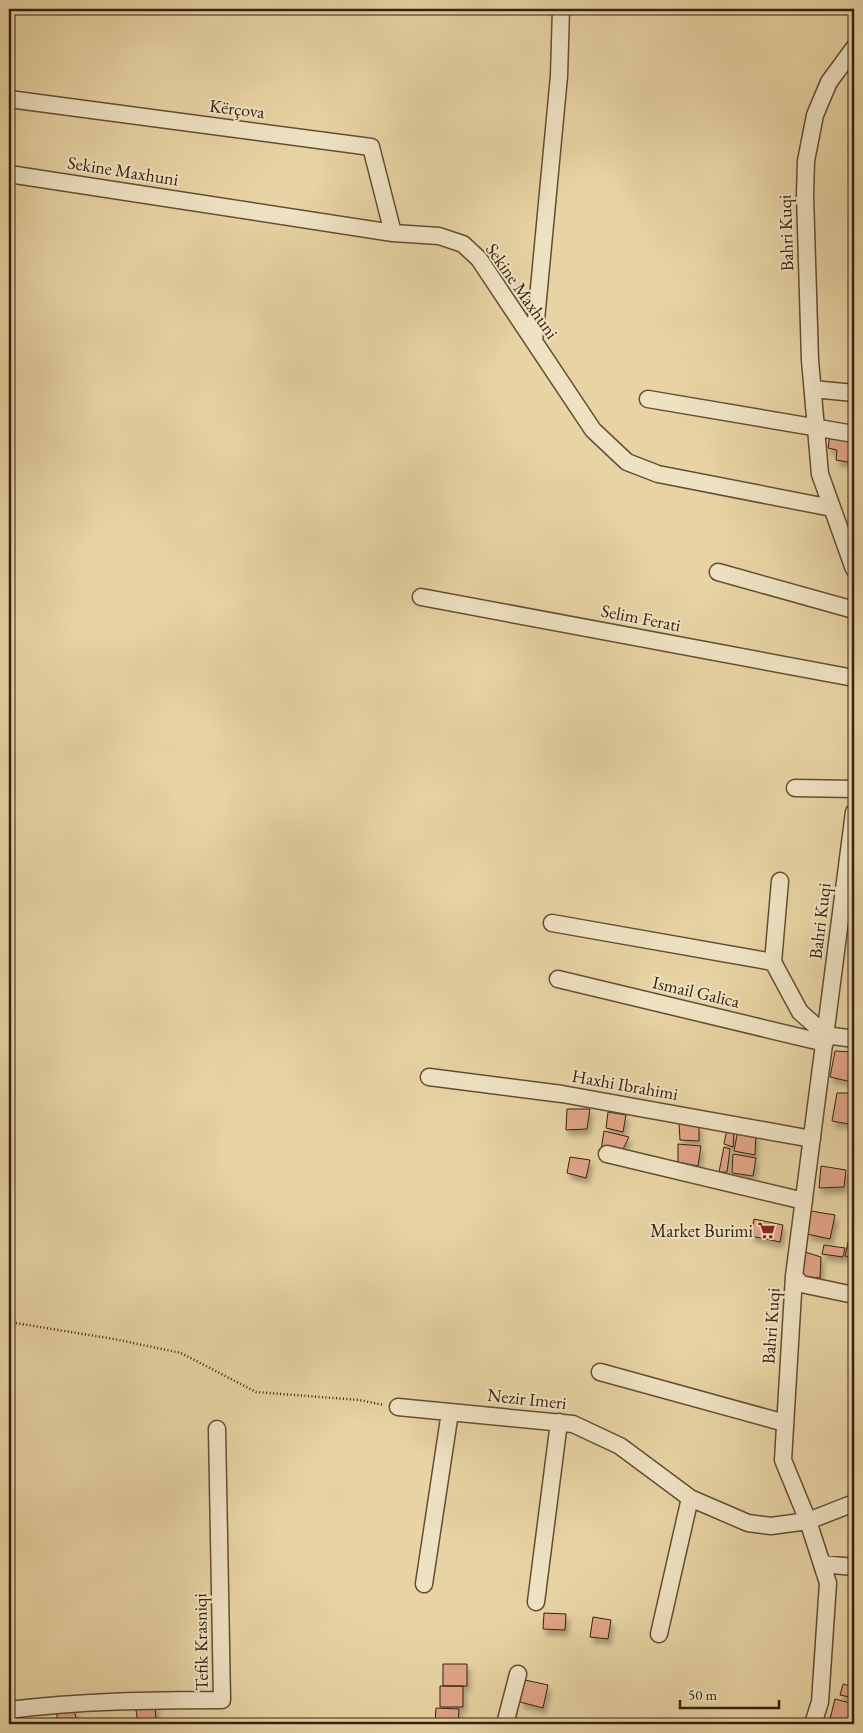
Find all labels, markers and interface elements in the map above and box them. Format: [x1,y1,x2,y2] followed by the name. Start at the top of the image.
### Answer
[208,94,267,123] street label: Kërçova
[66,150,181,191] street label: Sekine Maxhuni
[773,194,798,272] street label: Bahri Kuqi
[481,238,564,344] street label: Sekine Maxhuni
[599,599,683,637] street label: Selim Ferati
[803,881,836,960] street label: Bahri Kuqi
[650,970,743,1013] street label: Ismail Galica
[570,1064,681,1105] street label: Haxhi Ibrahimi
[650,1219,754,1242] place label: Market Burimi
[757,1221,777,1241] supermarket icon: Market Burimi
[756,1286,785,1365] street label: Bahri Kuqi
[486,1383,568,1414] street label: Nezir Imeri
[188,1592,213,1691] street label: Tefik Krasniqi
[680,1678,779,1710] scale bar
[688,1685,717,1704] text: 50 m

